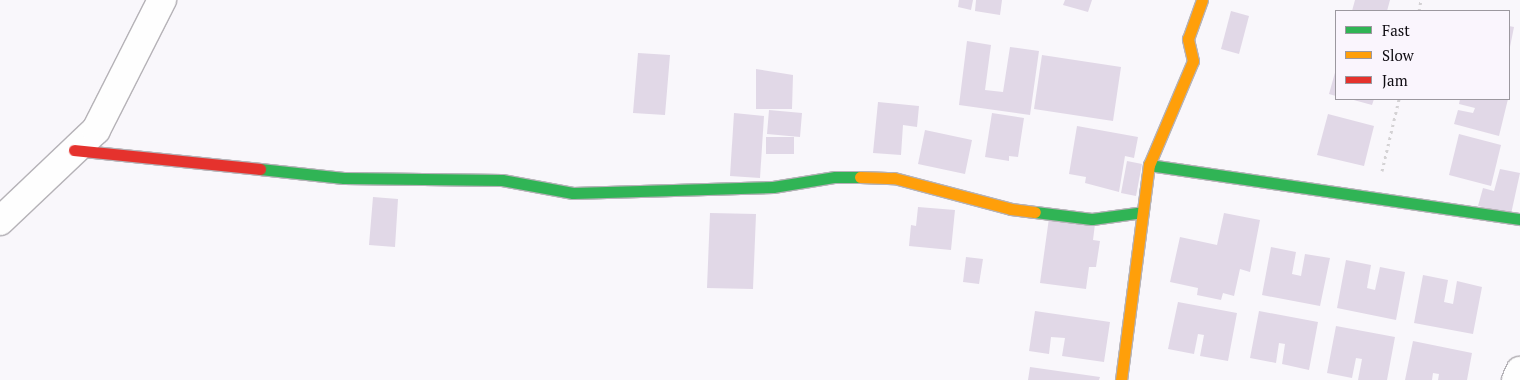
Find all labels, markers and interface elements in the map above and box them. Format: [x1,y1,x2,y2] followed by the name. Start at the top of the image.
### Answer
[1335,10,1510,100] legend
[1382,20,1410,40] text: Fast
[1382,45,1414,65] text: Slow
[1382,70,1408,90] text: Jam

